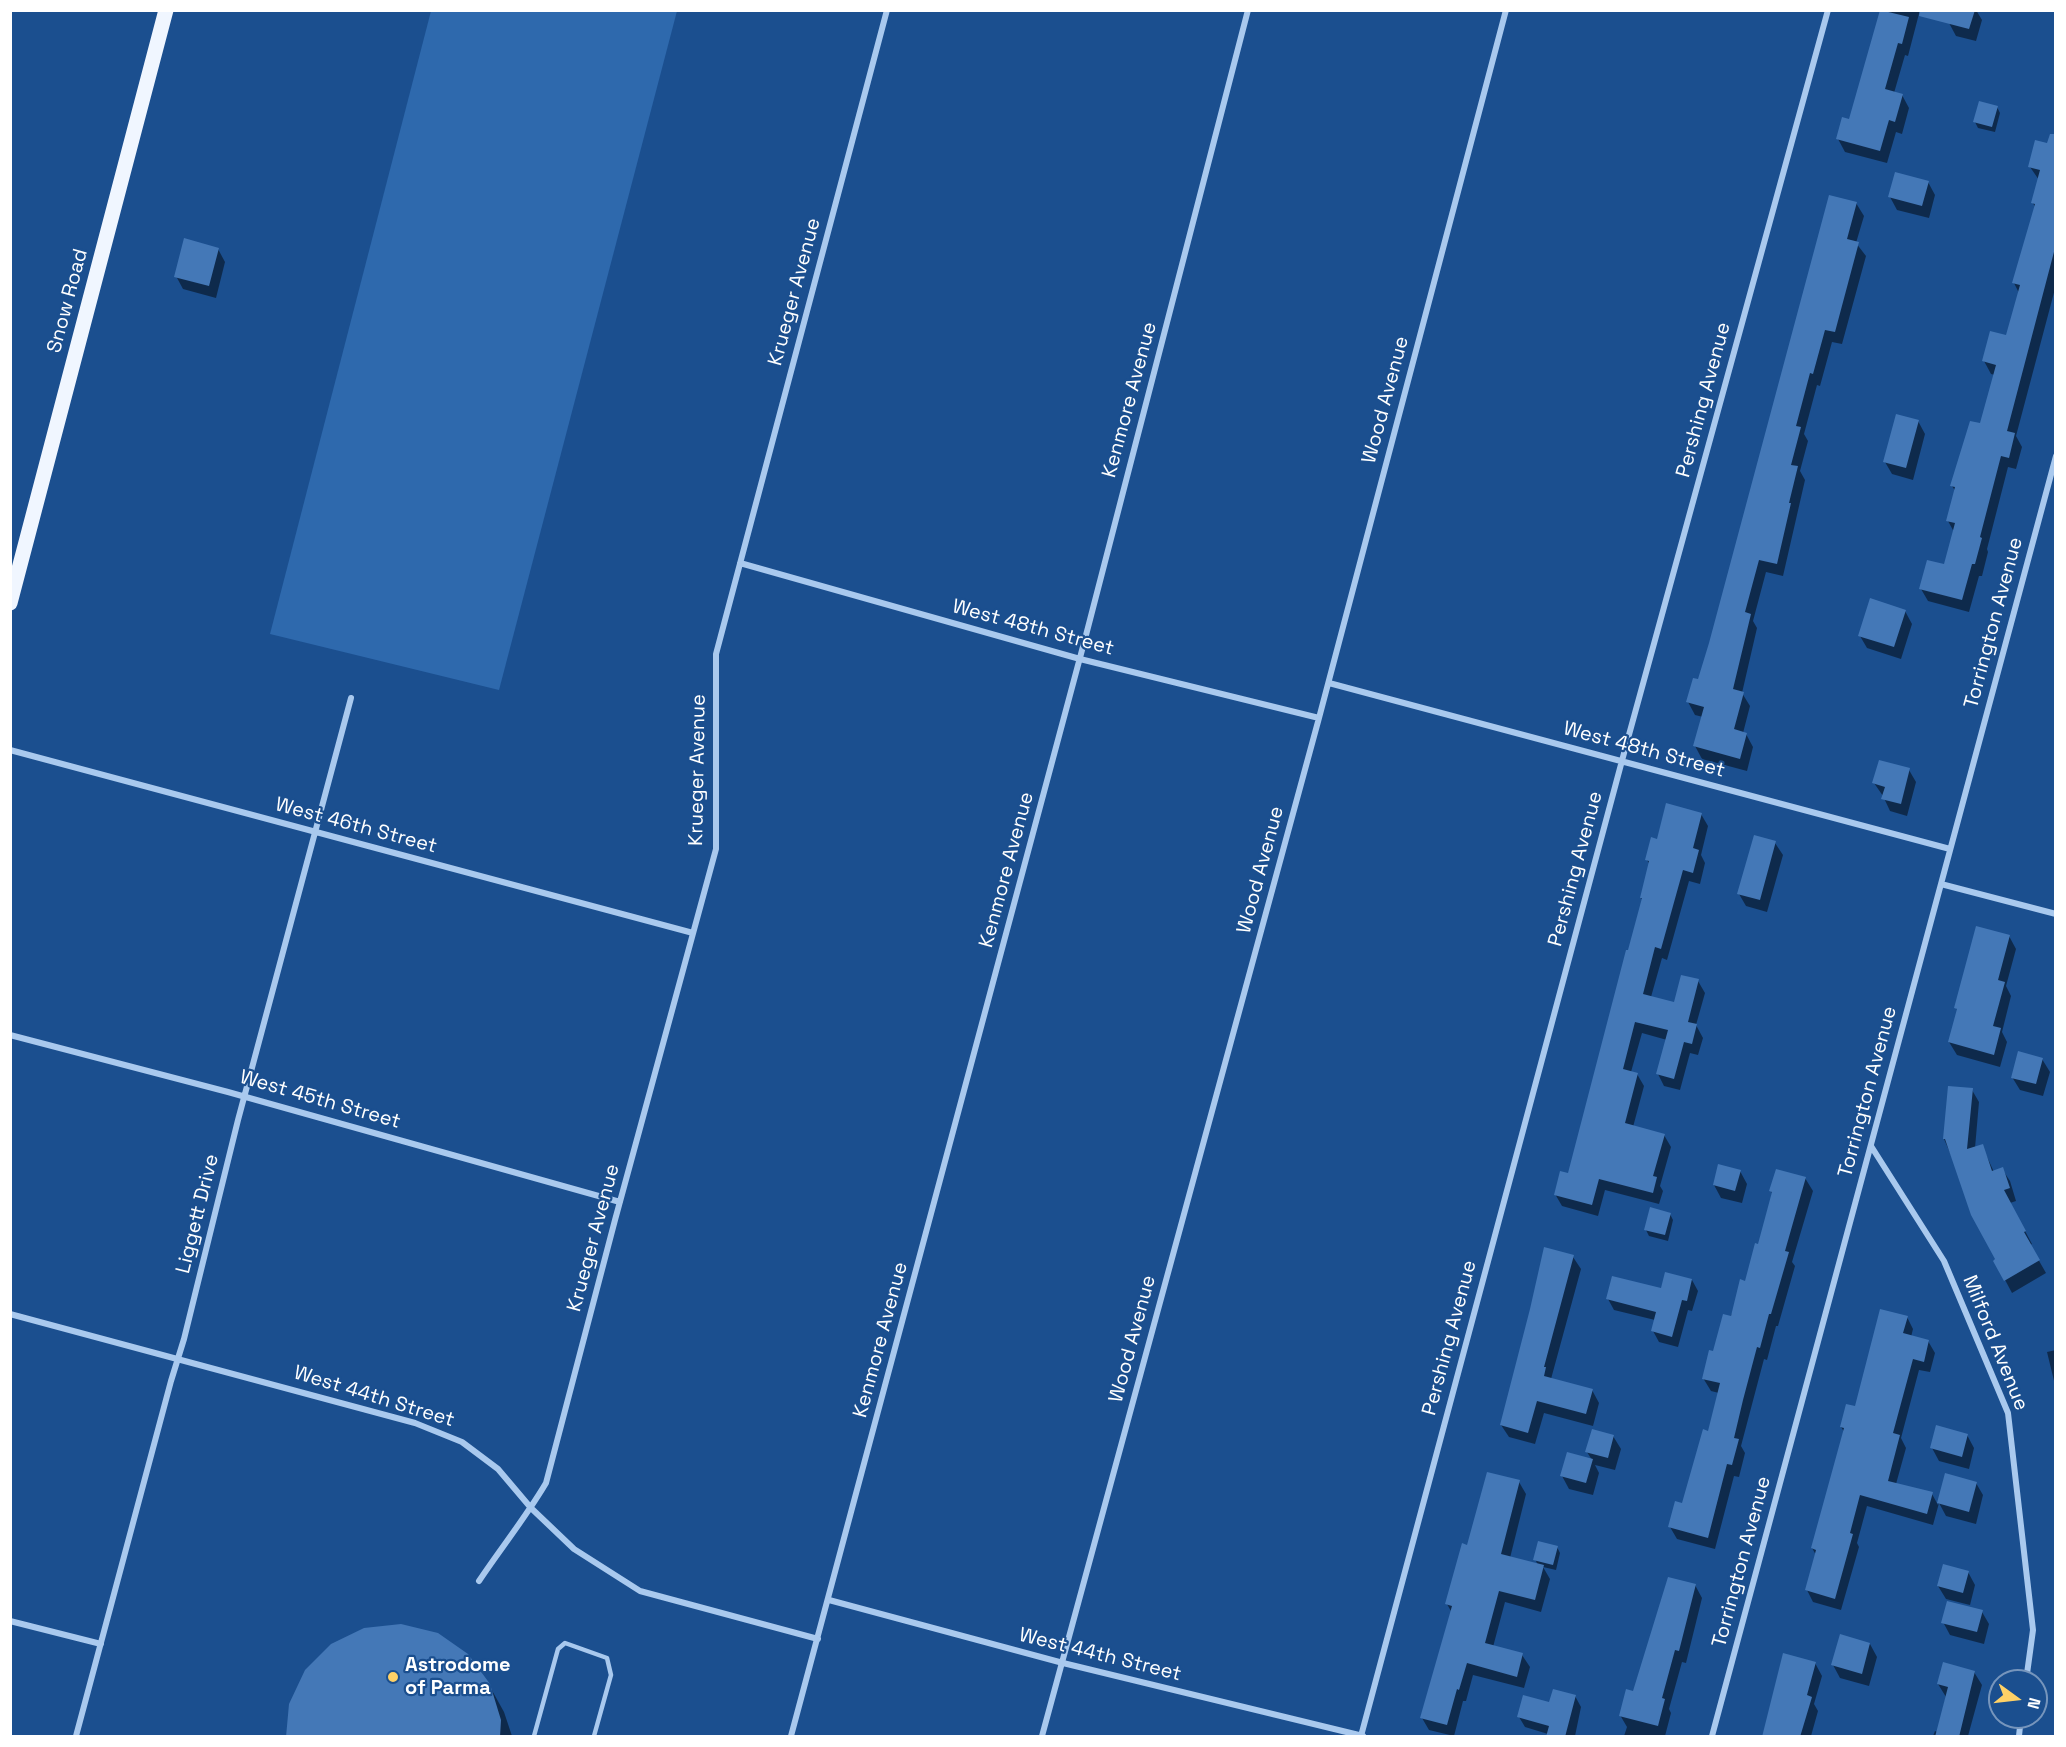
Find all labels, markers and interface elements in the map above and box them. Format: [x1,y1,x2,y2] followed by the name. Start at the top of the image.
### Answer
[764,216,826,368] street label: Krueger Avenue
[43,246,93,356] street label: Snow Road
[1098,320,1162,480] street label: Kenmore Avenue
[1672,320,1736,480] street label: Pershing Avenue
[1358,334,1414,466] street label: Wood Avenue
[1960,535,2028,711] street label: Torrington Avenue
[950,595,1116,661] street label: West 48th Street
[685,694,711,846] street label: Krueger Avenue
[1561,717,1727,783] street label: West 48th Street
[1544,789,1608,949] street label: Pershing Avenue
[975,790,1039,950] street label: Kenmore Avenue
[273,793,439,859] street label: West 46th Street
[1233,804,1289,936] street label: Wood Avenue
[1834,1004,1902,1180] street label: Torrington Avenue
[237,1066,403,1134] street label: West 45th Street
[172,1152,224,1276] street label: Liggett Drive
[563,1162,625,1314] street label: Krueger Avenue
[1418,1258,1482,1418] street label: Pershing Avenue
[849,1260,913,1420] street label: Kenmore Avenue
[1957,1272,2033,1414] street label: Milford Avenue
[1105,1273,1161,1405] street label: Wood Avenue
[291,1361,457,1433] street label: West 44th Street
[1708,1474,1776,1650] street label: Torrington Avenue
[1016,1623,1184,1687] street label: West 44th Street
[405,1654,510,1701] place label: Astrodome of Parma
[1988,1669,2048,1729] north arrow
[386,1670,400,1684] marker: Astrodome of Parma
[2022,1695,2045,1711] text: N

